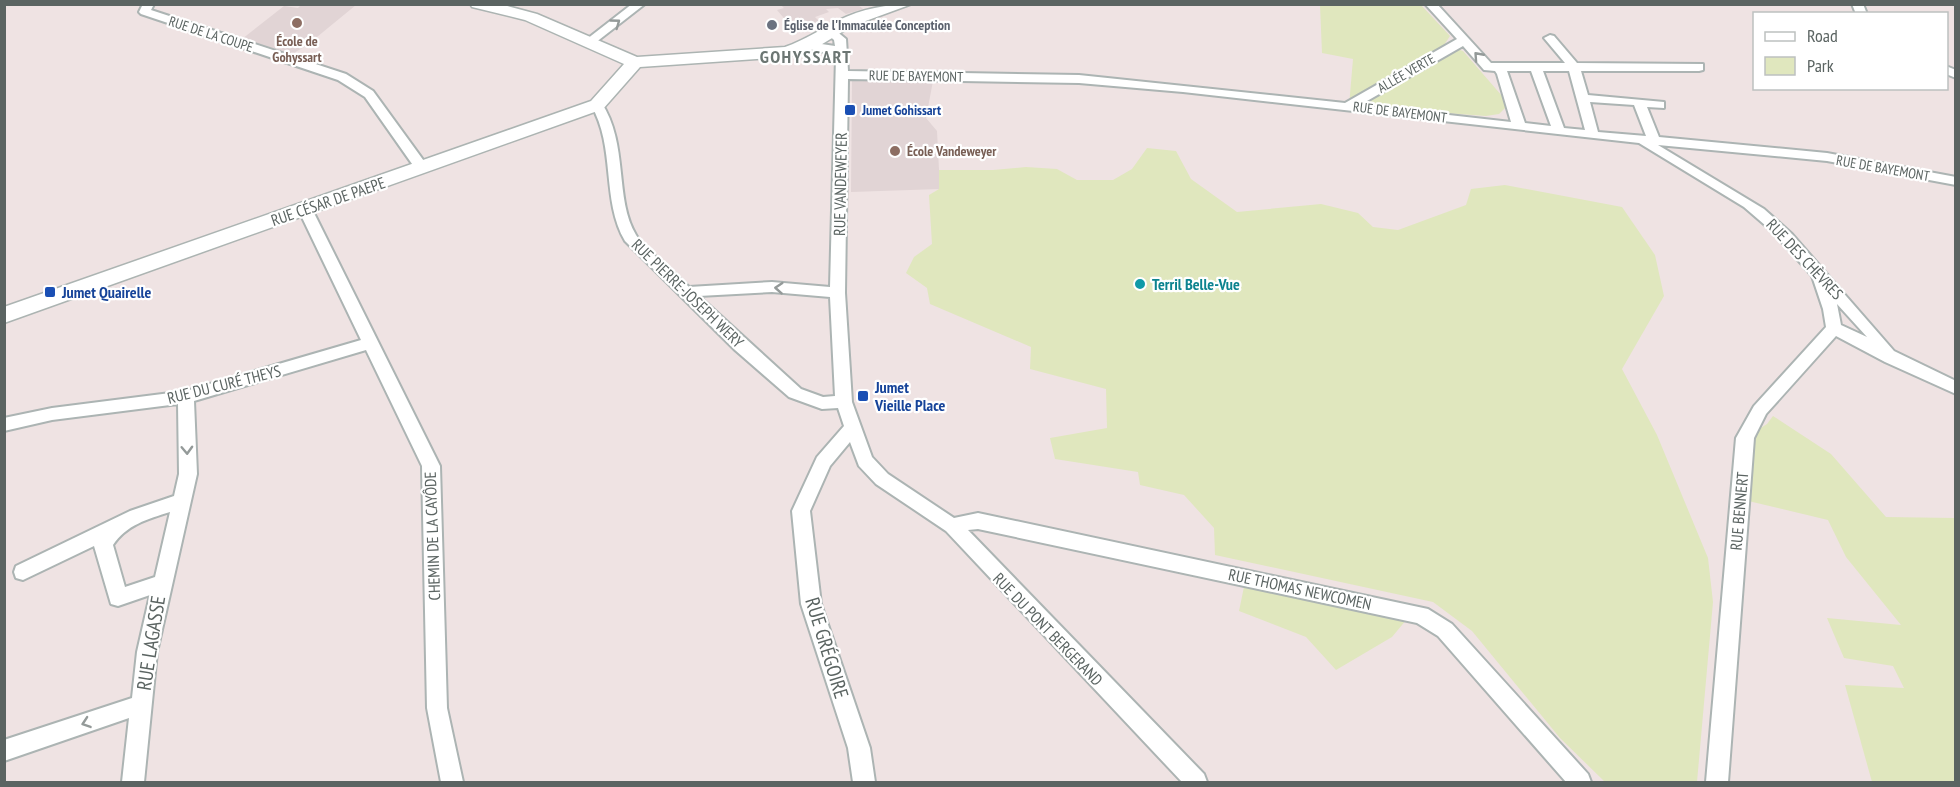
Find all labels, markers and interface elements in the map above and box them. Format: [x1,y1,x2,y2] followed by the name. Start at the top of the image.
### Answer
[166,12,256,56] street label: RUE DE LA COUPE
[1753,12,1948,90] legend
[290,16,304,30] marker: École de Gohyssart
[784,16,950,34] place label: Église de l'Immaculée Conception
[765,18,779,32] marker: Église de l'Immaculée Conception
[609,19,620,30] one-way arrow
[1807,24,1838,47] text: Road
[272,32,322,66] place label: École de Gohyssart
[760,45,852,68] district label: GOHYSSART
[1374,49,1438,97] street label: ALLÉE VERTE
[1474,52,1485,63] one-way arrow
[1807,54,1834,77] text: Park
[869,66,964,86] street label: RUE DE BAYEMONT
[1352,97,1449,127] street label: RUE DE BAYEMONT
[861,101,941,119] place label: Jumet Gohissart
[843,103,857,117] marker: Jumet Gohissart
[829,132,851,236] street label: RUE VANDEWEYER
[907,142,997,160] place label: École Vandeweyer
[888,144,902,158] marker: École Vandeweyer
[1835,151,1932,185] street label: RUE DE BAYEMONT
[268,172,388,230] street label: RUE CÉSAR DE PAEPE
[1762,214,1848,304] street label: RUE DES CHÈVRES
[628,234,749,352] street label: RUE PIERRE-JOSEPH WERY
[1152,274,1240,294] place label: Terril Belle-Vue
[1133,277,1147,291] marker: Terril Belle-Vue
[61,282,151,302] place label: Jumet Quairelle
[774,282,783,295] one-way arrow
[43,285,57,299] marker: Jumet Quairelle
[165,360,283,408] street label: RUE DU CURÉ THEYS
[874,377,946,415] place label: Jumet Vieille Place
[856,389,870,403] marker: Jumet Vieille Place
[181,445,193,454] one-way arrow
[420,471,444,601] street label: CHEMIN DE LA CAYÔDE
[1726,471,1752,551] street label: RUE BENNERT
[1227,564,1373,614] street label: RUE THOMAS NEWCOMEN
[989,568,1107,690] street label: RUE DU PONT BERGERAND
[131,594,171,692] street label: RUE LAGASSE
[799,594,855,702] street label: RUE GRÉGOIRE
[81,716,92,728] one-way arrow

